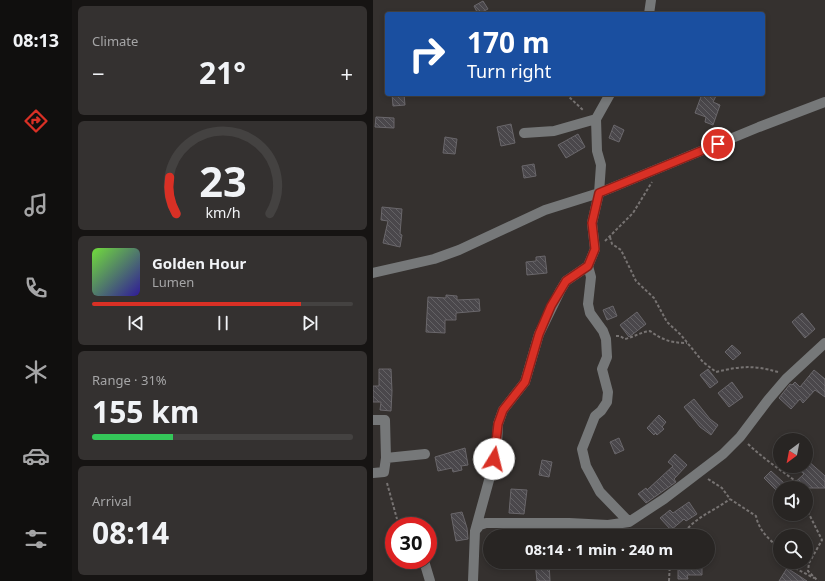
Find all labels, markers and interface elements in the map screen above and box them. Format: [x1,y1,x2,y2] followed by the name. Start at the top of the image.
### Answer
[467,23,550,61] text: 170 m
[13,28,59,52] text: 08:13
[401,28,453,80] icon: right
[92,32,138,50] text: Climate
[199,52,246,93] text: 21°
[92,58,105,88] text: −
[340,58,353,88] text: +
[467,59,551,83] text: Turn right
[22,107,50,135] icon: directions
[701,127,735,161] pin
[707,133,729,155] icon: arrive
[199,152,246,208] text: 23
[22,191,50,219] icon: music
[205,202,240,221] text: km/h
[152,253,246,273] text: Golden Hour
[152,273,194,291] text: Lumen
[22,274,50,302] icon: phone
[125,312,147,334] icon: previous
[212,312,234,334] icon: pause
[299,312,321,334] icon: next
[22,358,50,386] icon: climate
[92,371,167,389] text: Range · 31%
[92,391,199,432] text: 155 km
[773,433,813,473] north arrow
[773,433,813,569] map controls
[473,438,515,480] position arrow
[22,442,50,470] icon: car
[773,481,813,521] button: sound
[92,492,132,510] text: Arrival
[92,512,169,553] text: 08:14
[385,517,437,569] speed limit sign: 30
[22,525,50,553] icon: filters
[773,529,813,569] button: search
[525,539,673,559] text: 08:14 · 1 min · 240 m

